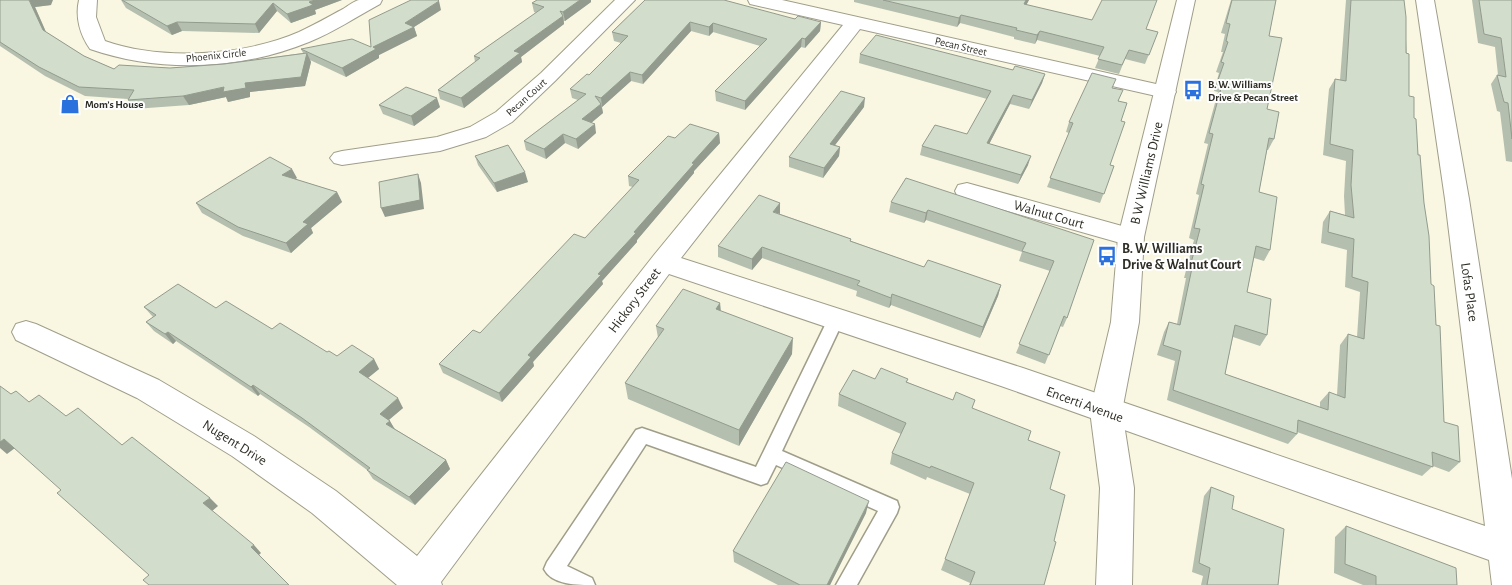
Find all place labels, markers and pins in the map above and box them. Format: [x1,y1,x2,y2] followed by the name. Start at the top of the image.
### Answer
[1182,79,1204,101] bus stop icon: B. W. Williams Drive & Pecan Street
[1208,79,1298,103] place label: B. W. Williams Drive & Pecan Street
[59,93,81,115] shop icon: Mom’s House
[85,99,143,110] place label: Mom’s House
[1122,242,1241,272] place label: B. W. Williams Drive & Walnut Court
[1096,245,1118,267] bus stop icon: B. W. Williams Drive & Walnut Court

